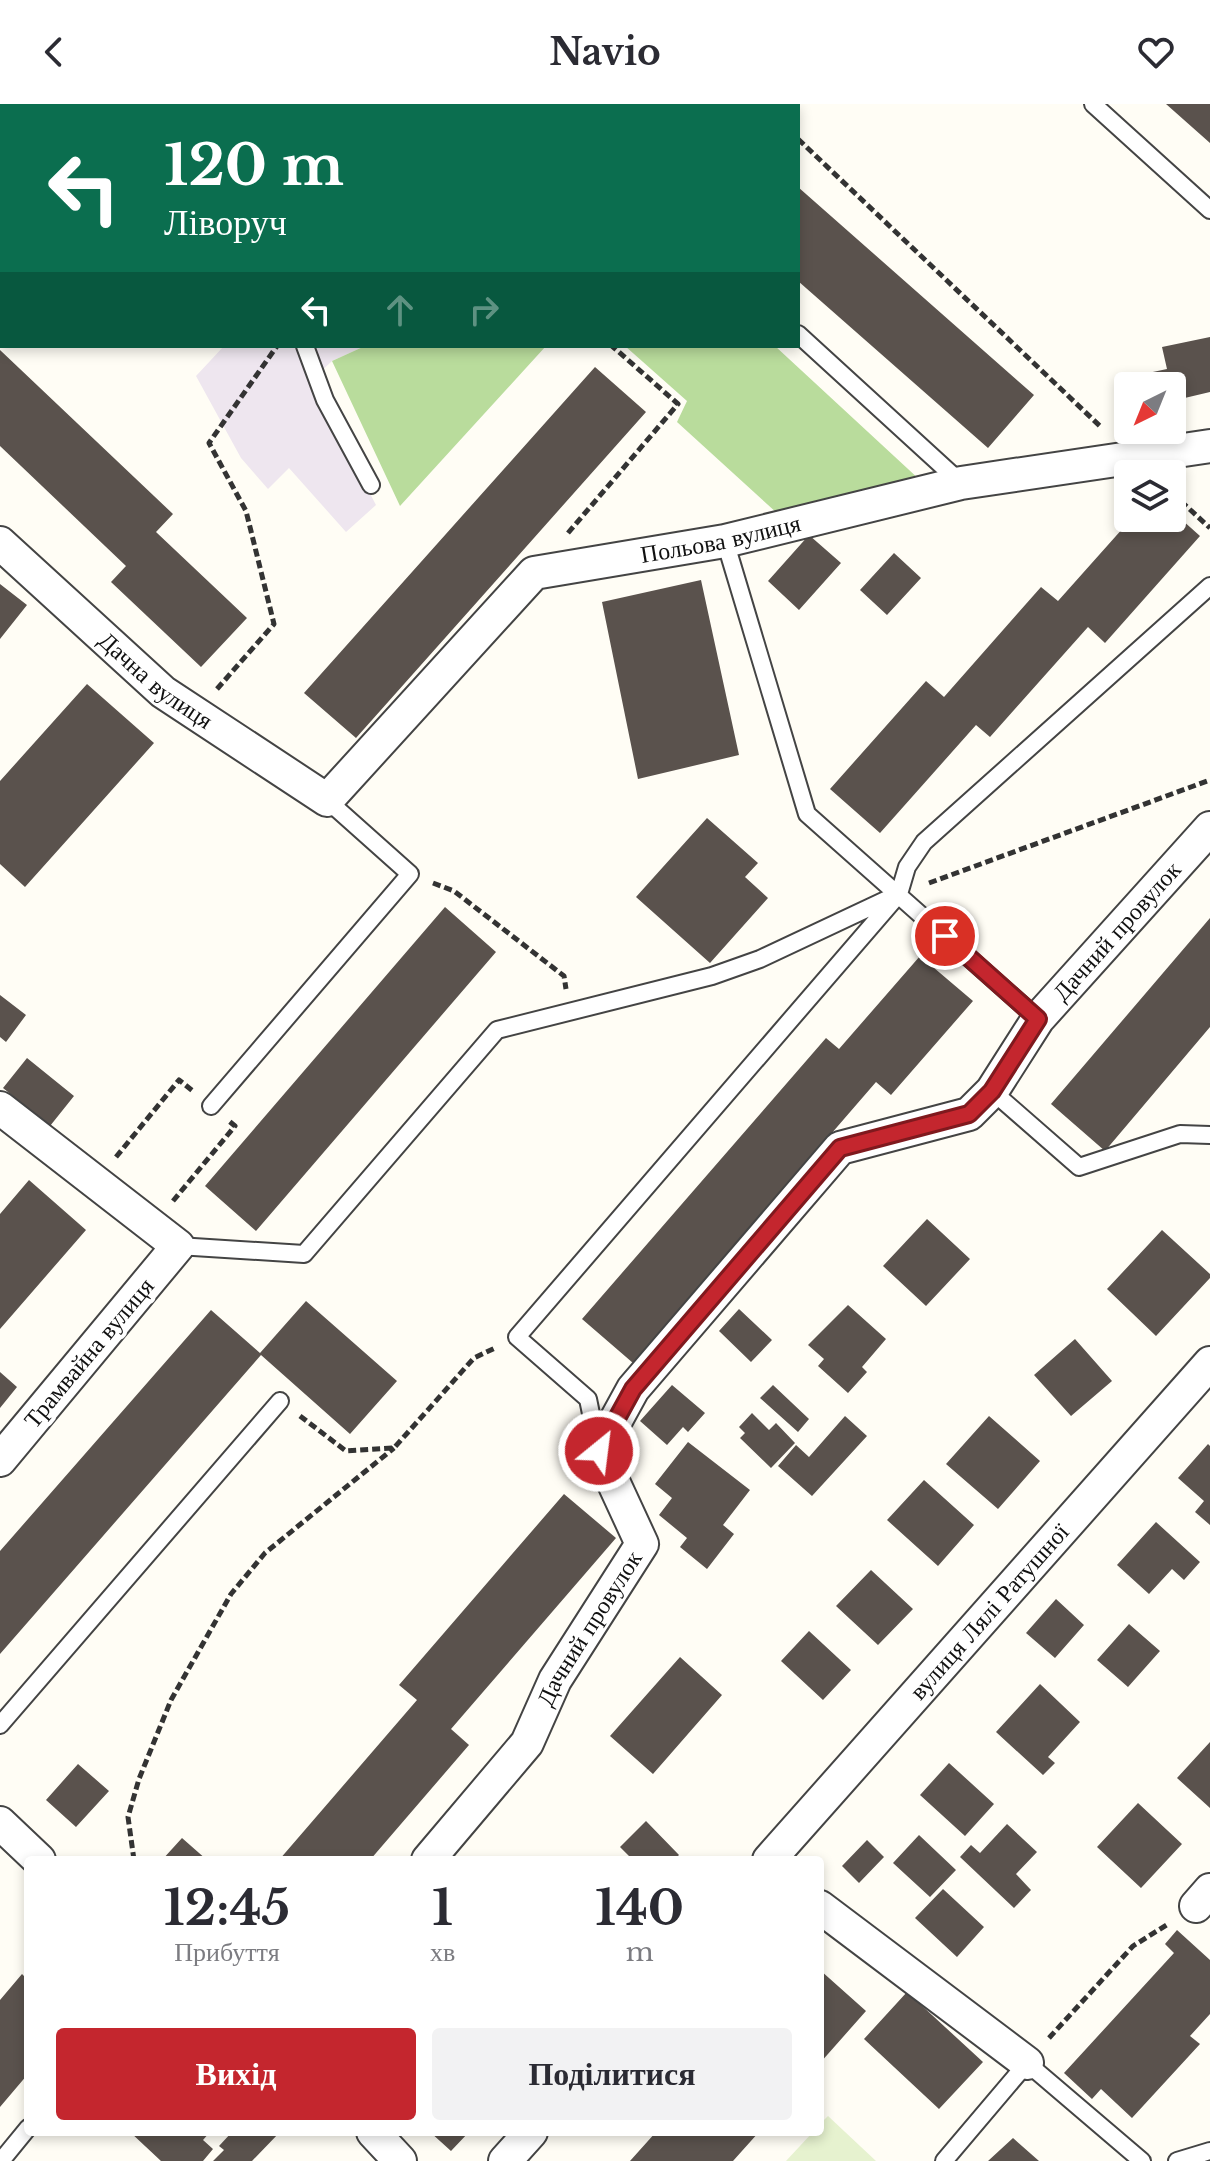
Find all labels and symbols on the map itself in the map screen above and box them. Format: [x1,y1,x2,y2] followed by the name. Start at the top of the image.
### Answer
[1114,372,1186,444] north arrow
[638,508,803,569] street label: Польова вулиця
[93,625,218,735] street label: Дачна вулиця
[1046,855,1187,1007] street label: Дачний провулок
[911,902,979,970] pin
[18,1272,160,1433] street label: Трамвайна вулиця
[557,1409,641,1493] position arrow
[903,1517,1075,1705] street label: вулиця Лялі Ратушної
[530,1545,648,1710] street label: Дачний провулок

